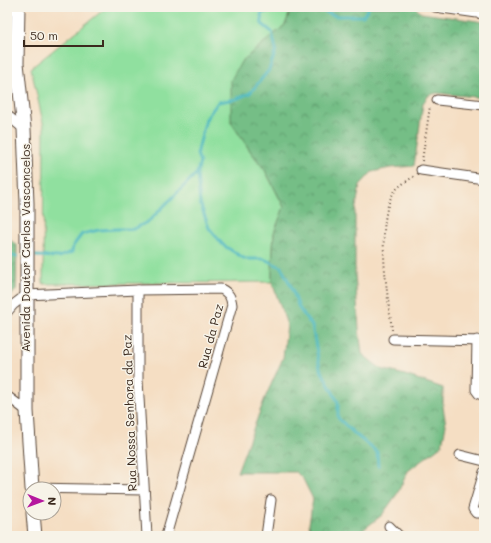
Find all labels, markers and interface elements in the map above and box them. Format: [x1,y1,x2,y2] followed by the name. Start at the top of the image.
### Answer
[24,22,103,48] scale bar
[30,27,58,43] text: 50 m
[17,144,33,352] street label: Avenida Doutor Carlos Vasconcelos
[194,302,226,370] street label: Rua da Paz
[118,334,140,492] street label: Rua Nossa Senhora da Paz
[22,481,62,521] north arrow
[45,497,60,505] text: N

